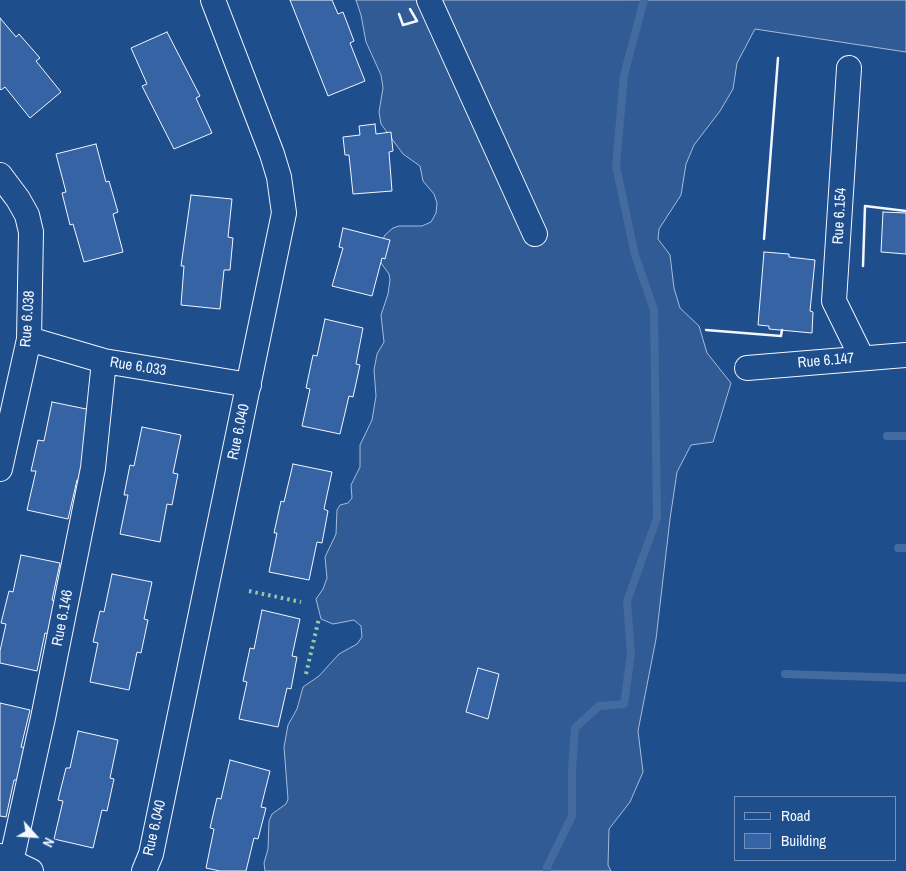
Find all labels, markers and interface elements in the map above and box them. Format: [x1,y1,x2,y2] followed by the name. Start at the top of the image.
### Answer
[830,187,850,245] street label: Rue 6.154
[17,290,39,348] street label: Rue 6.038
[797,350,855,372] street label: Rue 6.147
[109,354,167,380] street label: Rue 6.033
[224,402,254,462] street label: Rue 6.040
[49,588,77,648] street label: Rue 6.146
[734,796,896,861] legend
[140,798,170,858] street label: Rue 6.040
[781,805,810,826] text: Road
[10,811,60,861] north arrow
[781,830,826,851] text: Building
[39,835,58,850] text: N

